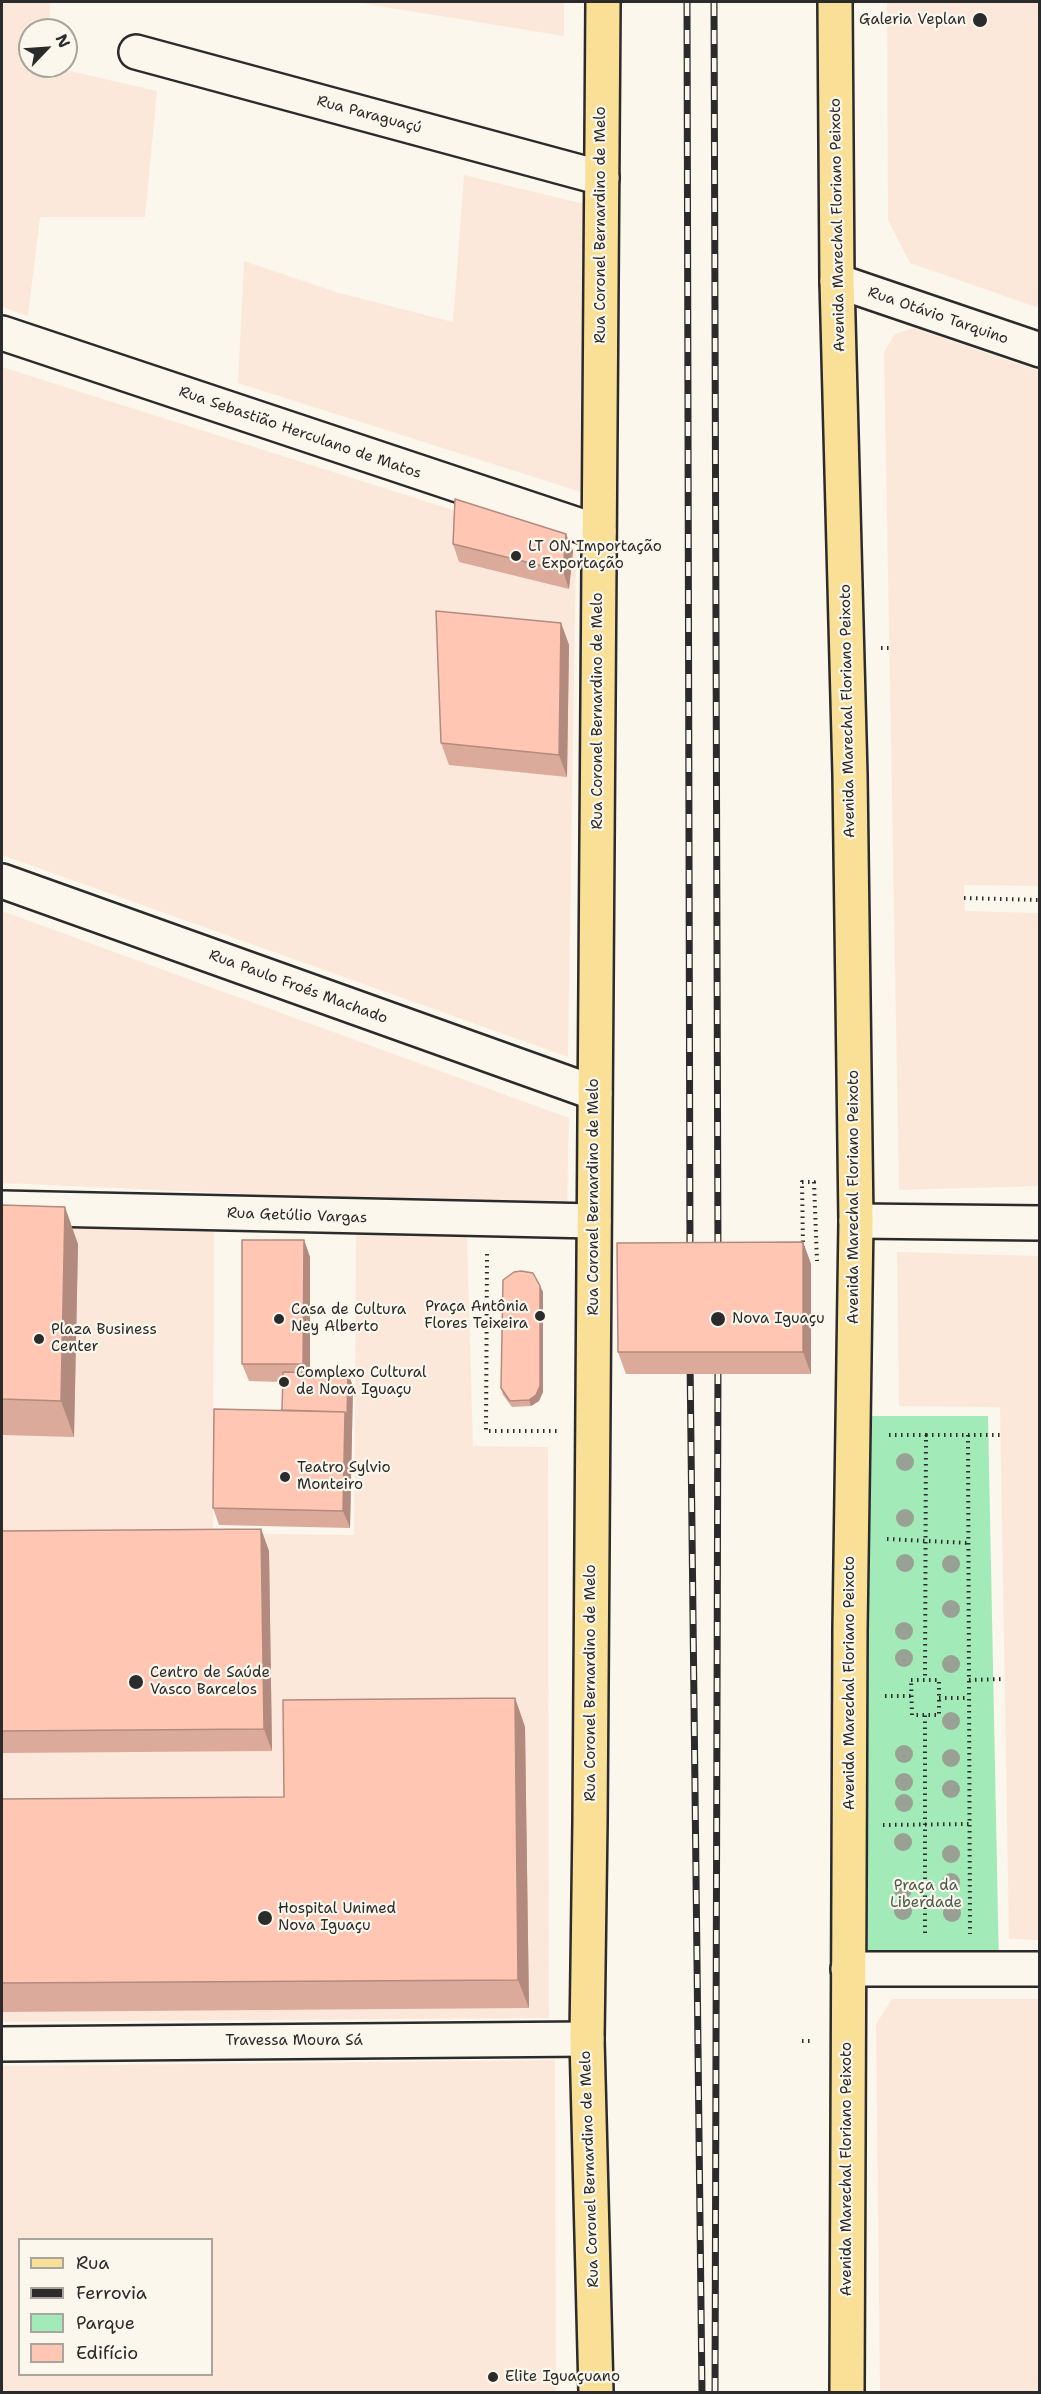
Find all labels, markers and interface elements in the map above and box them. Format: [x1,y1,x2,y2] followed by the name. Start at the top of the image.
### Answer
[859,11,966,29] place label: Galeria Veplan
[971,11,989,29] marker: Galeria Veplan
[18,18,78,78] north arrow
[51,31,75,51] text: N
[315,92,423,138] street label: Rua Paraguaçú
[827,98,849,352] street label: Avenida Marechal Floriano Peixoto
[592,106,610,344] street label: Rua Coronel Bernardino de Melo
[865,284,1011,348] street label: Rua Otávio Tarquino
[176,383,424,483] street label: Rua Sebastião Herculano de Matos
[528,538,662,573] place label: LT ON Importação e Exportação
[509,549,523,563] marker: LT ON Importação e Exportação
[837,584,859,838] street label: Avenida Marechal Floriano Peixoto
[589,592,607,830] street label: Rua Coronel Bernardino de Melo
[206,946,390,1028] street label: Rua Paulo Froés Machado
[845,1070,863,1324] street label: Avenida Marechal Floriano Peixoto
[585,1078,603,1316] street label: Rua Coronel Bernardino de Melo
[226,1205,368,1227] street label: Rua Getúlio Vargas
[424,1298,528,1333] place label: Praça Antônia Flores Teixeira
[291,1301,406,1336] place label: Casa de Cultura Ney Alberto
[533,1309,547,1323] marker: Praça Antônia Flores Teixeira
[709,1310,727,1328] marker: Nova Iguaçu
[732,1310,825,1328] place label: Nova Iguaçu
[272,1312,286,1326] marker: Casa de Cultura Ney Alberto
[51,1321,157,1356] place label: Plaza Business Center
[32,1332,46,1346] marker: Plaza Business Center
[296,1364,427,1399] place label: Complexo Cultural de Nova Iguaçu
[277,1375,291,1389] marker: Complexo Cultural de Nova Iguaçu
[297,1459,391,1494] place label: Teatro Sylvio Monteiro
[278,1470,292,1484] marker: Teatro Sylvio Monteiro
[841,1556,859,1810] street label: Avenida Marechal Floriano Peixoto
[582,1564,600,1802] street label: Rua Coronel Bernardino de Melo
[150,1664,270,1699] place label: Centro de Saúde Vasco Barcelos
[127,1673,145,1691] marker: Centro de Saúde Vasco Barcelos
[890,1877,962,1912] park label: Praça da Liberdade
[278,1900,396,1935] place label: Hospital Unimed Nova Iguaçu
[256,1909,274,1927] marker: Hospital Unimed Nova Iguaçu
[225,2032,363,2050] street label: Travessa Moura Sá
[838,2042,856,2296] street label: Avenida Marechal Floriano Peixoto
[577,2050,603,2288] street label: Rua Coronel Bernardino de Melo
[18,2238,213,2376] legend
[76,2251,109,2275] text: Rua
[76,2281,147,2305] text: Ferrovia
[76,2311,135,2335] text: Parque
[76,2341,138,2365] text: Edifício
[505,2368,620,2386] place label: Elite Iguaçuano
[486,2370,500,2384] marker: Elite Iguaçuano

